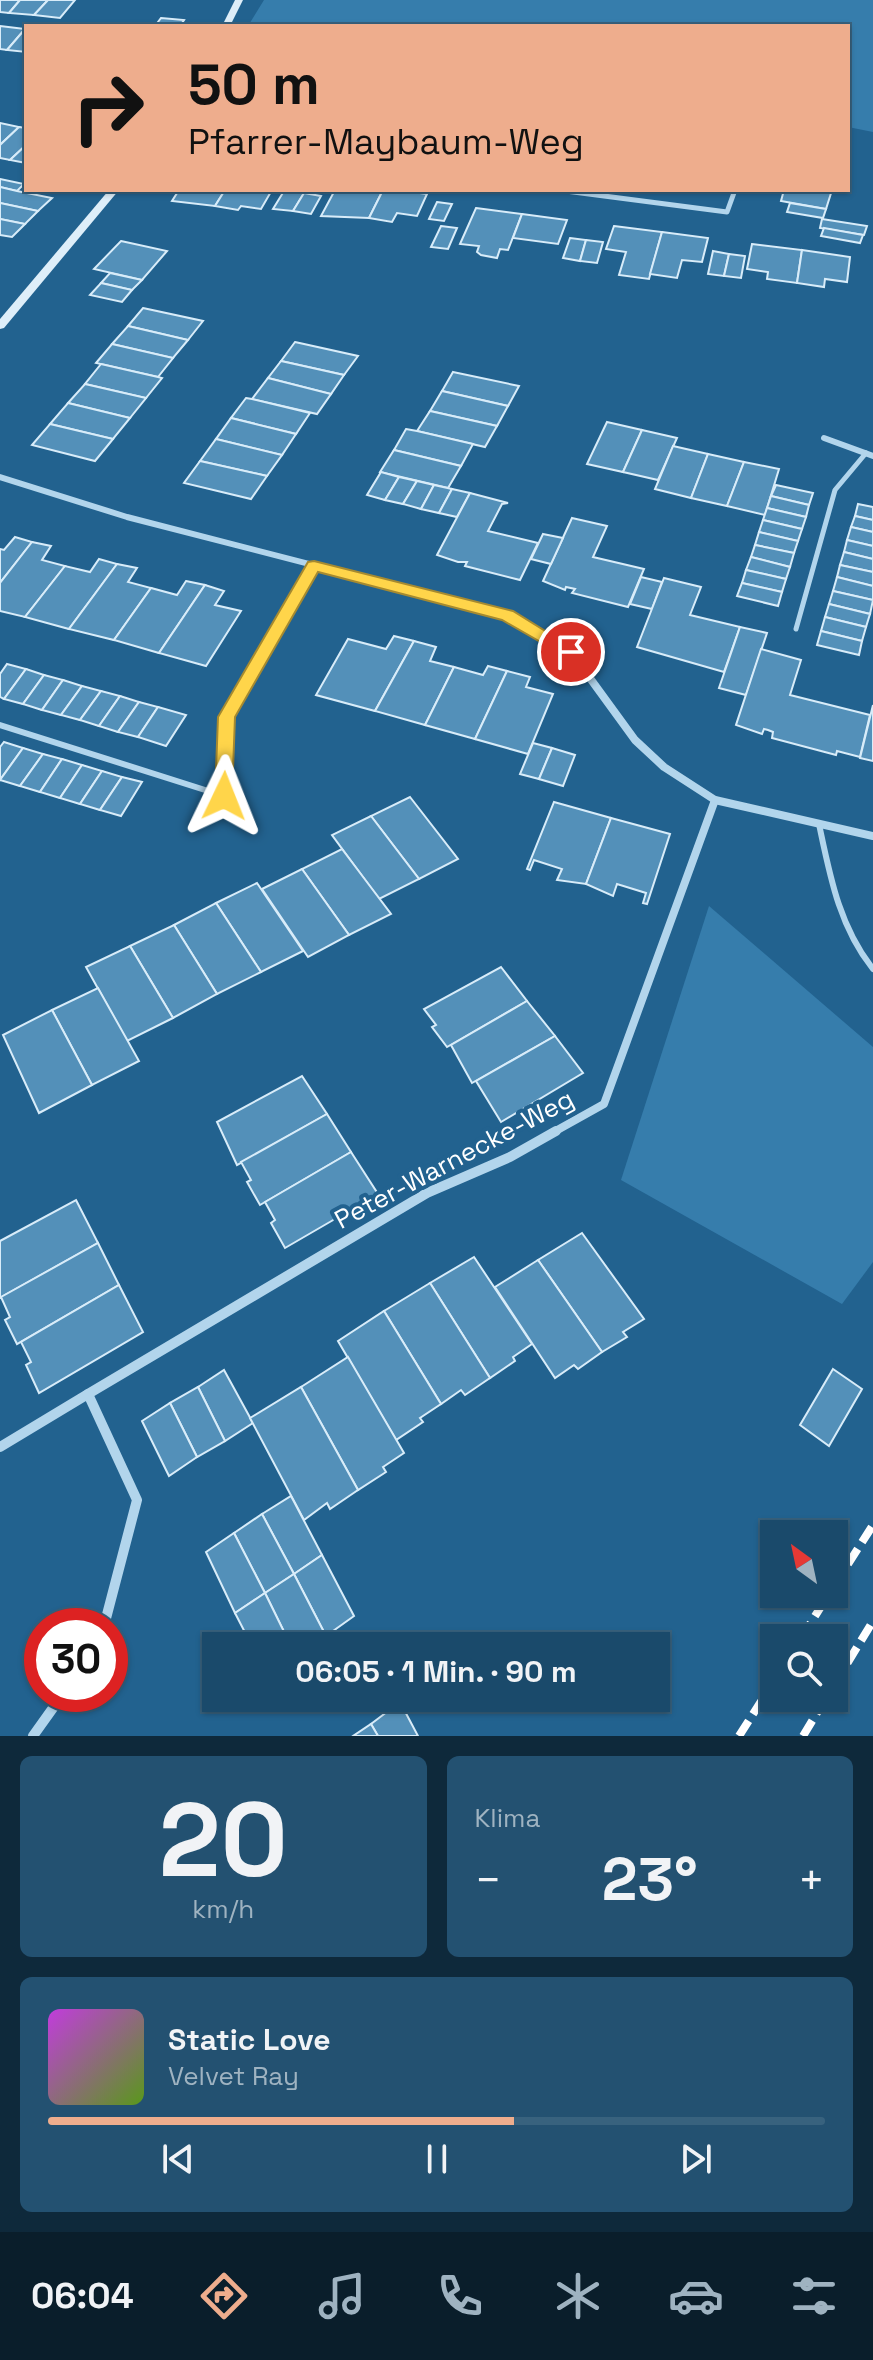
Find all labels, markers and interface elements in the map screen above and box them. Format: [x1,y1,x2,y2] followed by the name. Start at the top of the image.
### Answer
[188,49,320,120] text: 50 m
[56,56,160,160] icon: right
[188,119,584,165] text: Pfarrer-Maybaum-Weg
[537,618,605,686] pin
[549,630,593,674] icon: arrive
[182,754,266,838] position arrow
[328,1082,580,1236] street label: Peter-Warnecke-Weg
[760,1520,848,1608] north arrow
[760,1520,848,1712] map controls
[24,1608,128,1712] speed limit sign: 30
[760,1624,848,1712] button: search
[295,1652,577,1691] text: 06:05 · 1 Min. · 90 m
[159,1774,288,1906] text: 20
[475,1801,540,1835] text: Klima
[602,1841,698,1918] text: 23°
[475,1852,502,1908] text: −
[798,1852,825,1908] text: +
[192,1892,254,1926] text: km/h
[168,2020,331,2059] text: Static Love
[168,2059,299,2093] text: Velvet Ray
[156,2137,200,2181] icon: previous
[415,2137,459,2181] icon: pause
[674,2137,718,2181] icon: next
[196,2268,252,2324] icon: directions
[314,2268,370,2324] icon: music
[432,2268,488,2324] icon: phone
[550,2268,606,2324] icon: climate
[668,2268,724,2324] icon: car
[786,2268,842,2324] icon: filters
[31,2273,134,2319] text: 06:04

